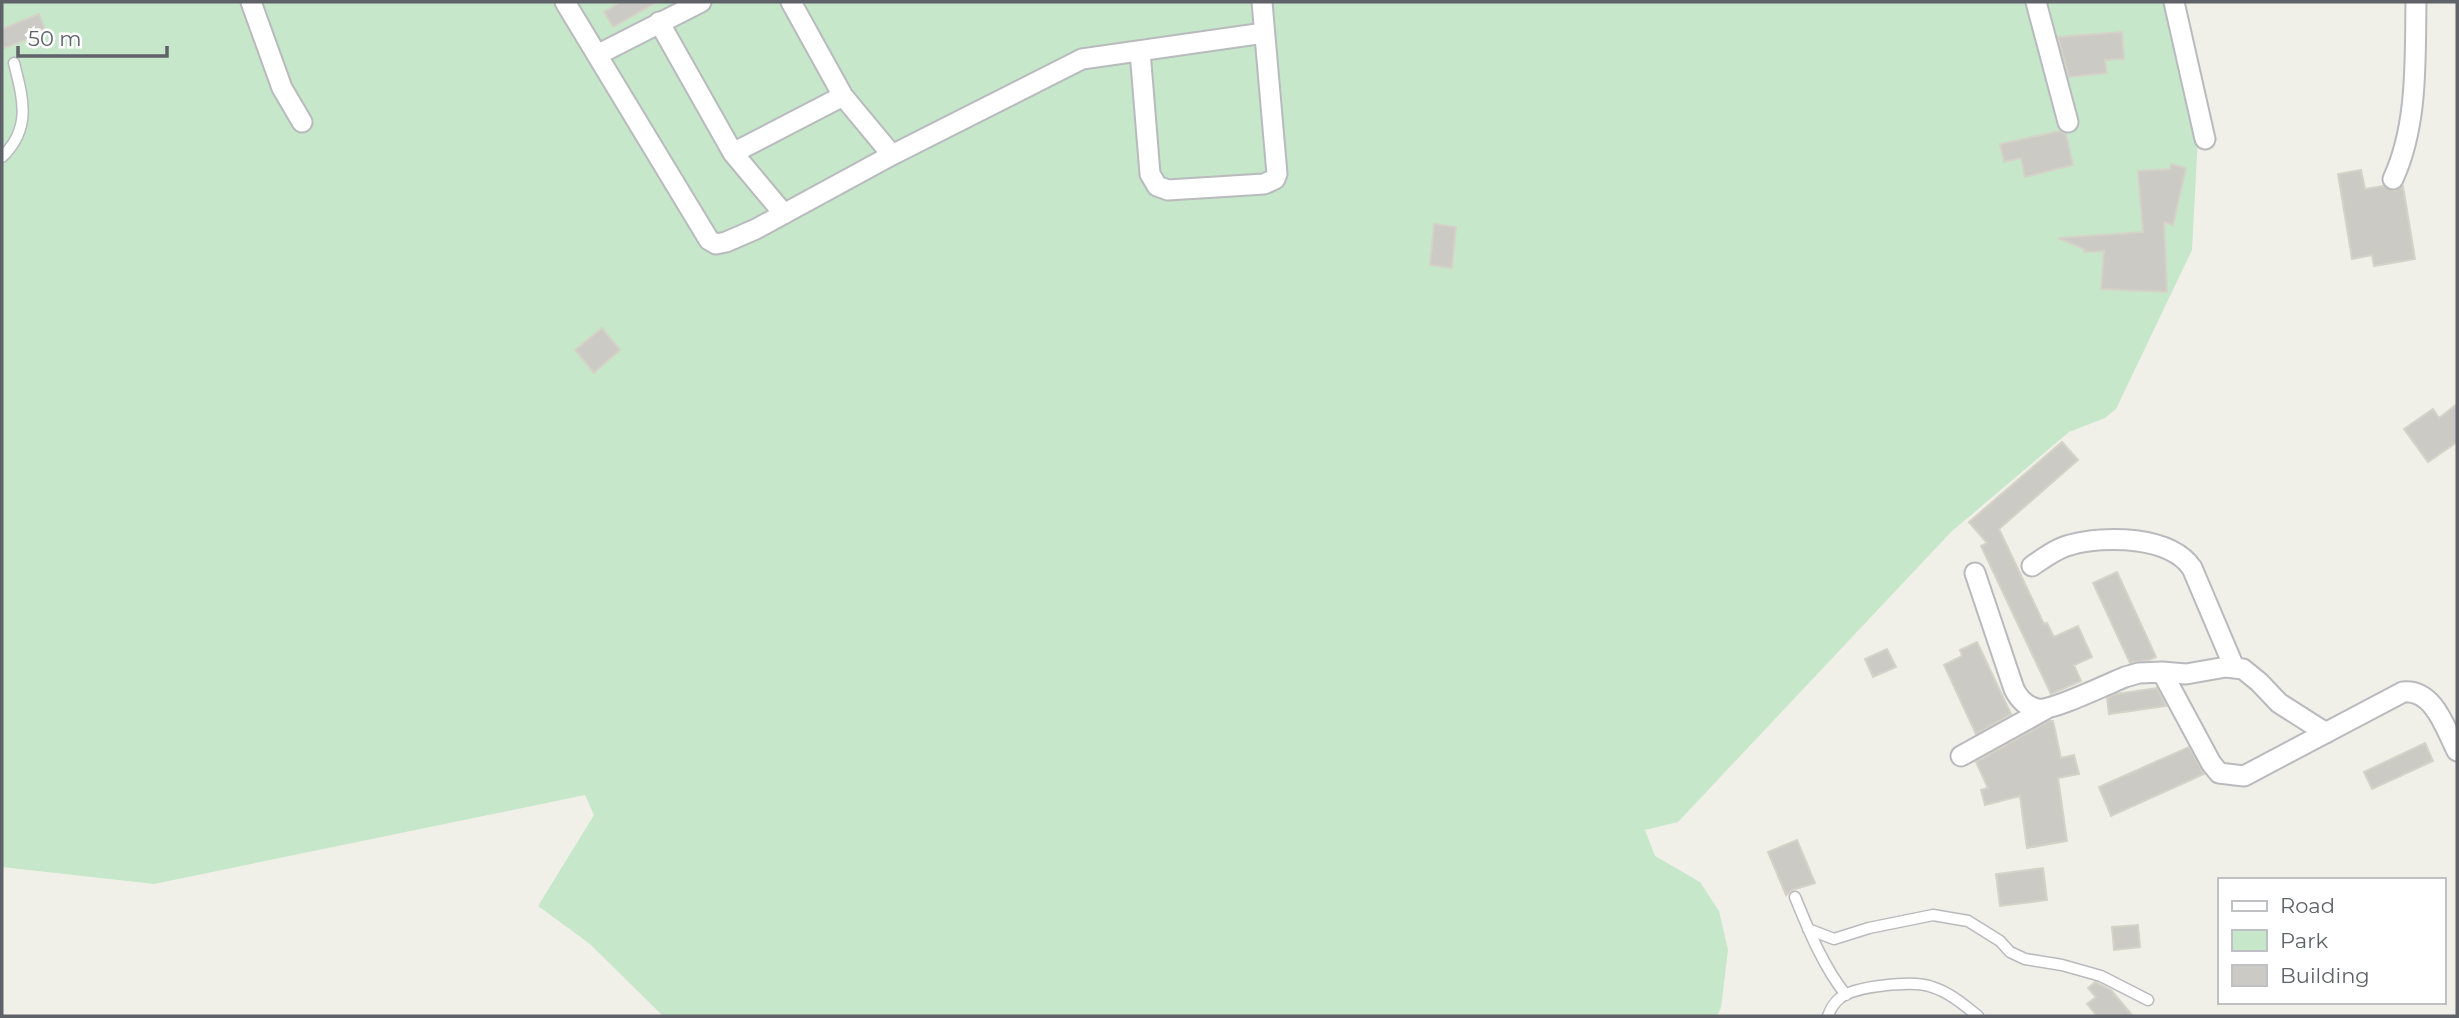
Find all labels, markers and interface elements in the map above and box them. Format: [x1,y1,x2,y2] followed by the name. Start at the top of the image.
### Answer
[18,14,166,58] scale bar
[28,26,82,51] text: 50 m
[2218,878,2445,1004] legend
[2280,893,2335,918] text: Road
[2280,928,2328,953] text: Park
[2280,963,2370,988] text: Building

